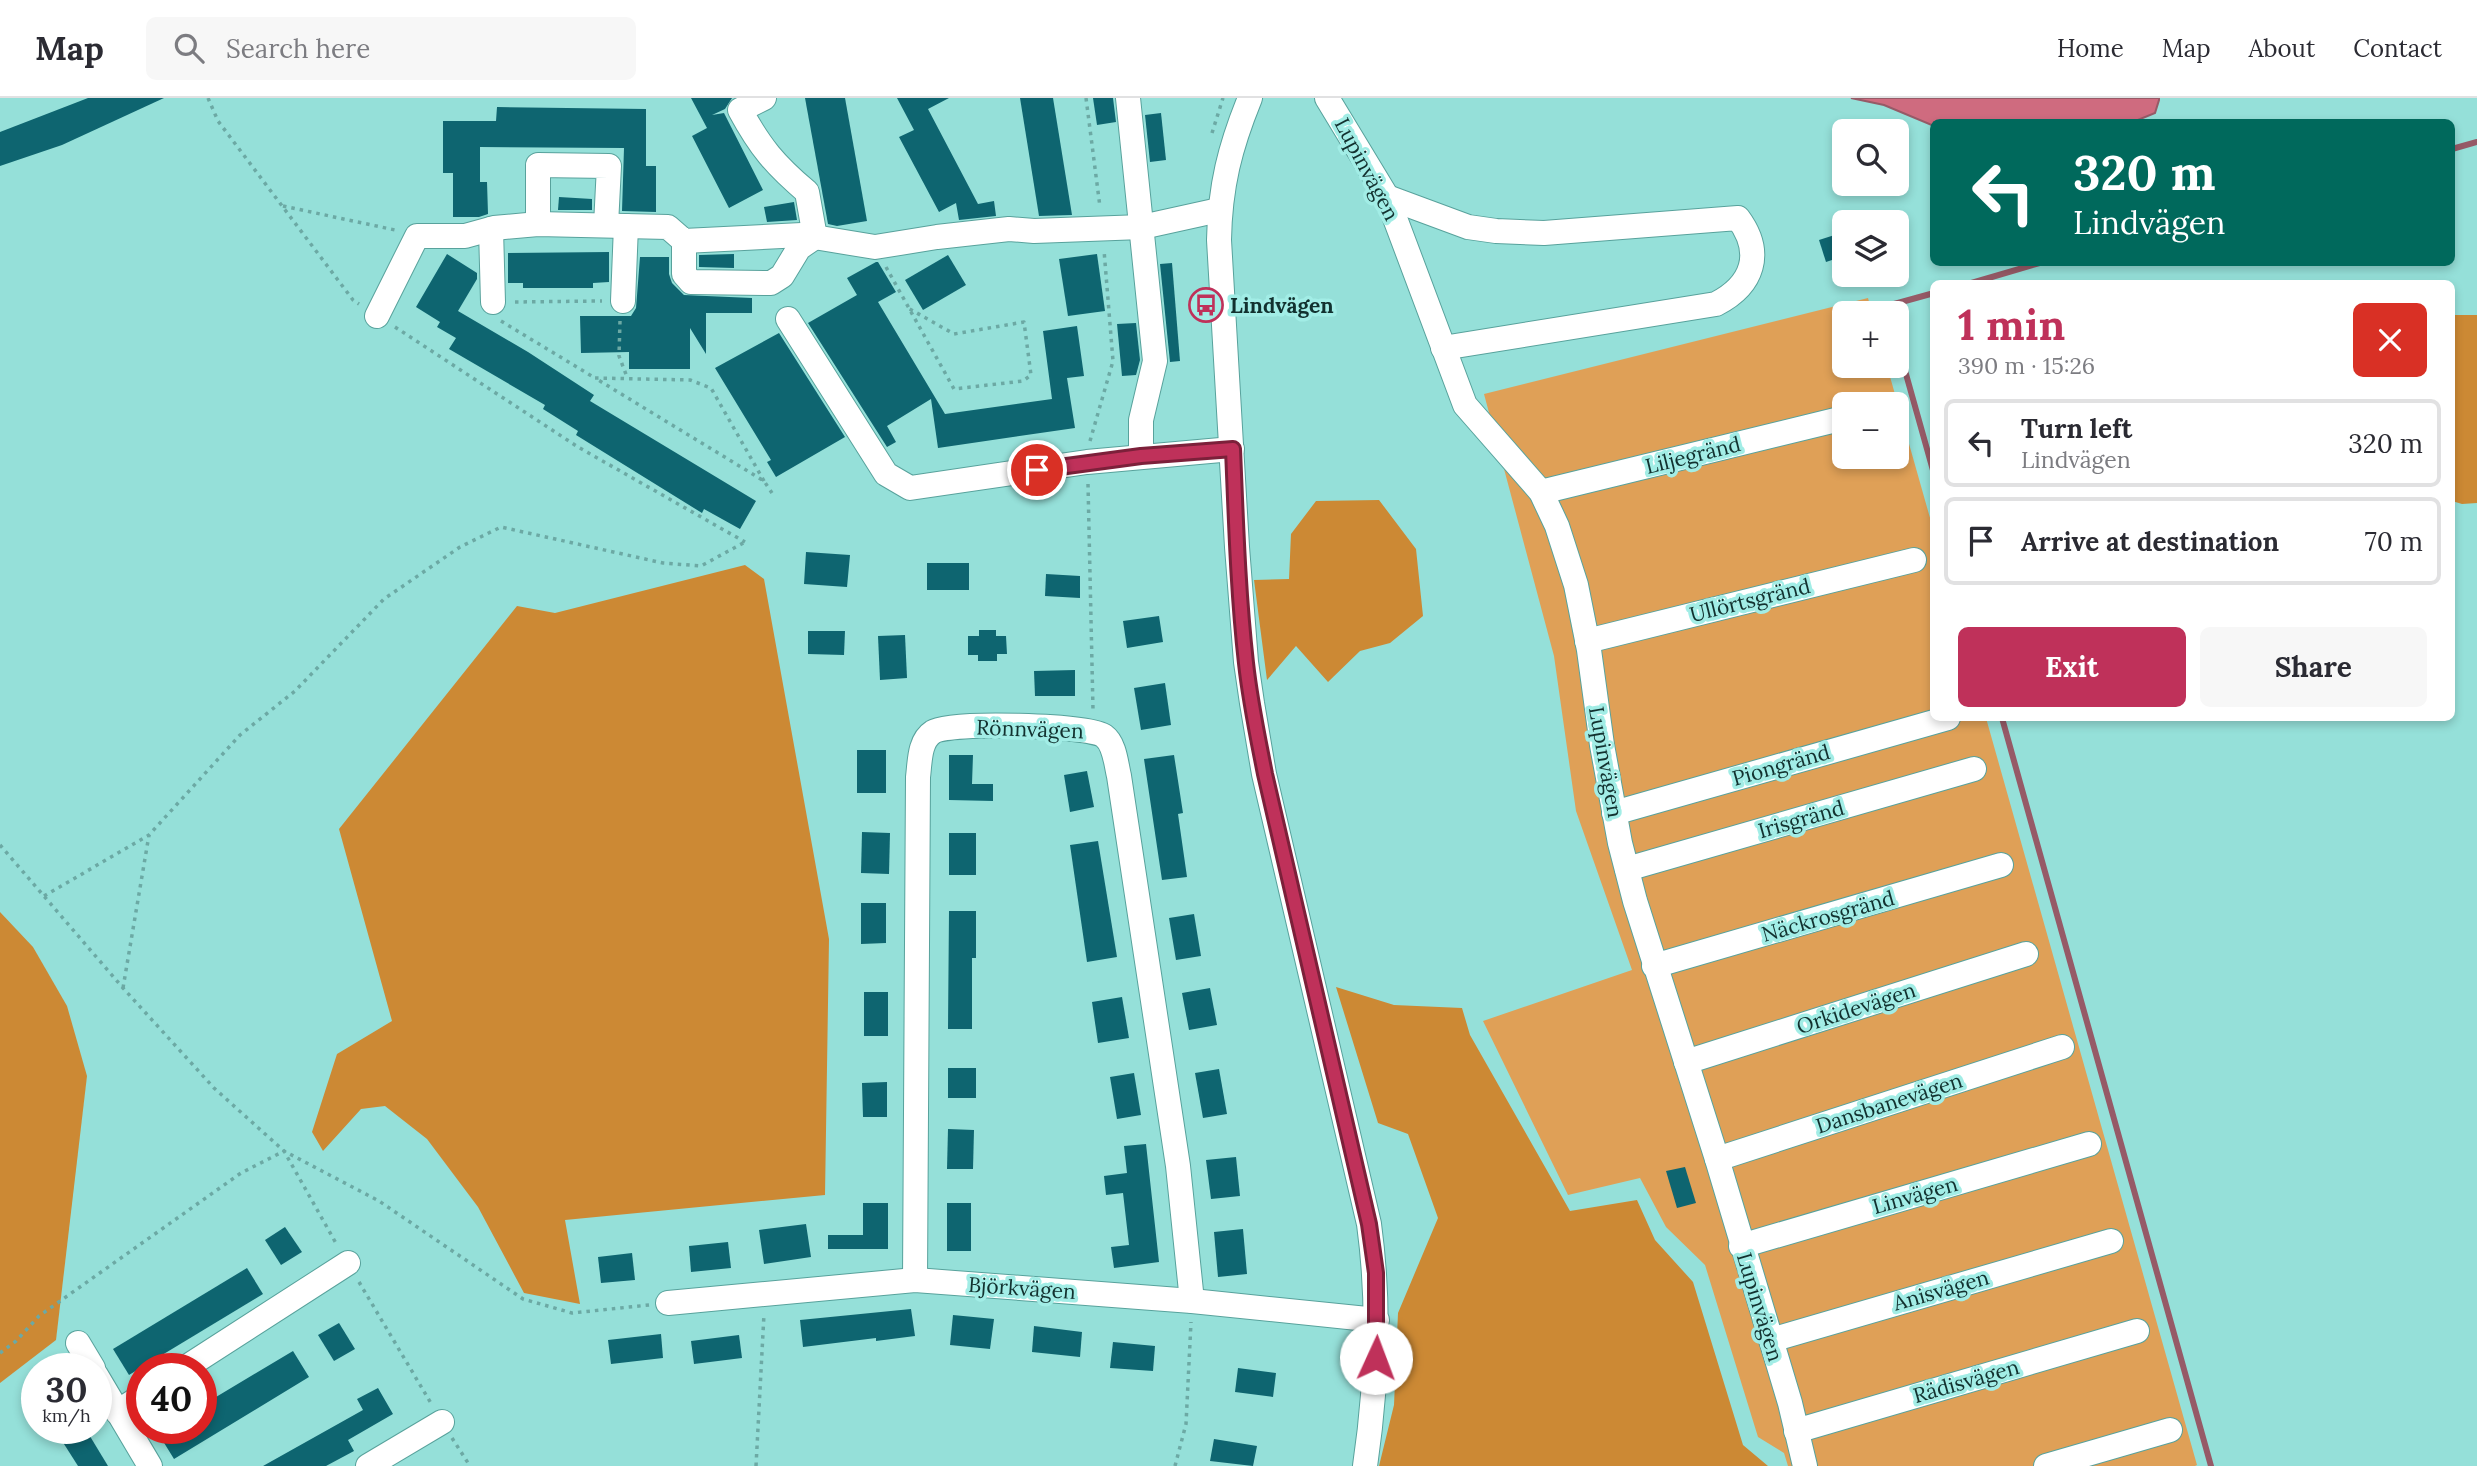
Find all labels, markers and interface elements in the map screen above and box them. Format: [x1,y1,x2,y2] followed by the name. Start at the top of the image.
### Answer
[146,17,636,80] search box
[35,27,104,69] text: Map
[170,29,208,67] icon: search
[226,32,370,65] text: Search here
[2057,33,2124,64] text: Home
[2162,33,2211,64] text: Map
[2249,33,2315,64] text: About
[2353,33,2442,64] text: Contact
[1329,113,1405,225] street label: Lupinvägen
[1832,119,1909,469] map controls
[1832,119,1909,196] button: search
[2073,141,2216,203] text: 320 m
[1958,147,2049,238] icon: left
[2073,202,2226,243] text: Lindvägen
[1832,210,1909,287] button: layers
[1187,286,1225,324] bus stop icon: Lindvägen
[1230,292,1334,319] place label: Lindvägen
[1958,298,2065,352] text: 1 min
[1832,301,1909,378] button: +
[2353,303,2427,377] button: close
[1958,351,2095,380] text: 390 m · 15:26
[1832,392,1909,469] button: −
[2021,412,2132,445] text: Turn left
[1962,424,2000,462] icon: left
[2348,427,2423,460] text: 320 m
[1643,430,1743,480] street label: Liljegränd
[1007,440,1067,500] pin
[2021,445,2131,474] text: Lindvägen
[1018,451,1056,489] icon: arrive
[1962,522,2000,560] icon: arrive
[2021,525,2279,558] text: Arrive at destination
[2365,525,2423,558] text: 70 m
[1687,572,1813,628] street label: Ullörtsgränd
[1958,627,2186,707] button: Exit
[2200,627,2427,707] button: Share
[1583,704,1629,820] street label: Lupinvägen
[976,714,1084,744] street label: Rönnvägen
[1729,738,1833,792] street label: Piongränd
[1755,794,1847,844] street label: Irisgränd
[1759,884,1897,948] street label: Näckrosgränd
[1793,976,1919,1040] street label: Orkidevägen
[1812,1066,1966,1139] street label: Dansbanevägen
[1869,1170,1961,1220] street label: Linvägen
[1731,1249,1789,1365] street label: Lupinvägen
[1889,1263,1992,1317] street label: Anisvägen
[967,1271,1077,1305] street label: Björkvägen
[1339,1321,1413,1395] position arrow
[126,1353,217,1444] speed limit sign: 40
[1910,1353,2022,1409] street label: Rädisvägen
[46,1367,87,1412] text: 30
[42,1404,91,1427] text: km/h

